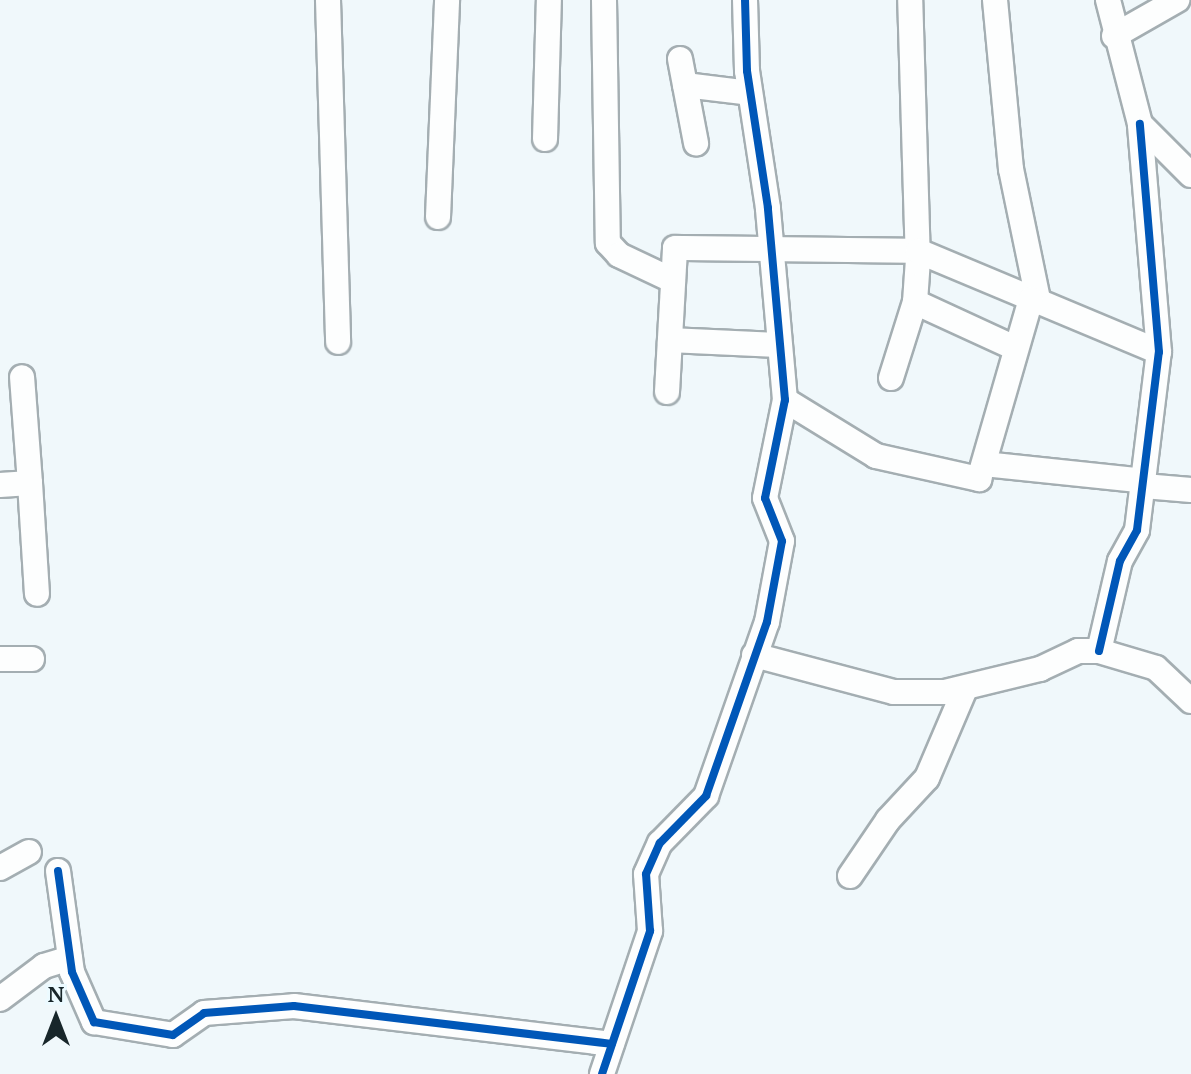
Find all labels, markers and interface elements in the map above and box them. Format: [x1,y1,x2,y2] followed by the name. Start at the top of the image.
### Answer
[16,978,96,1058] north arrow
[48,979,64,1008] text: N

